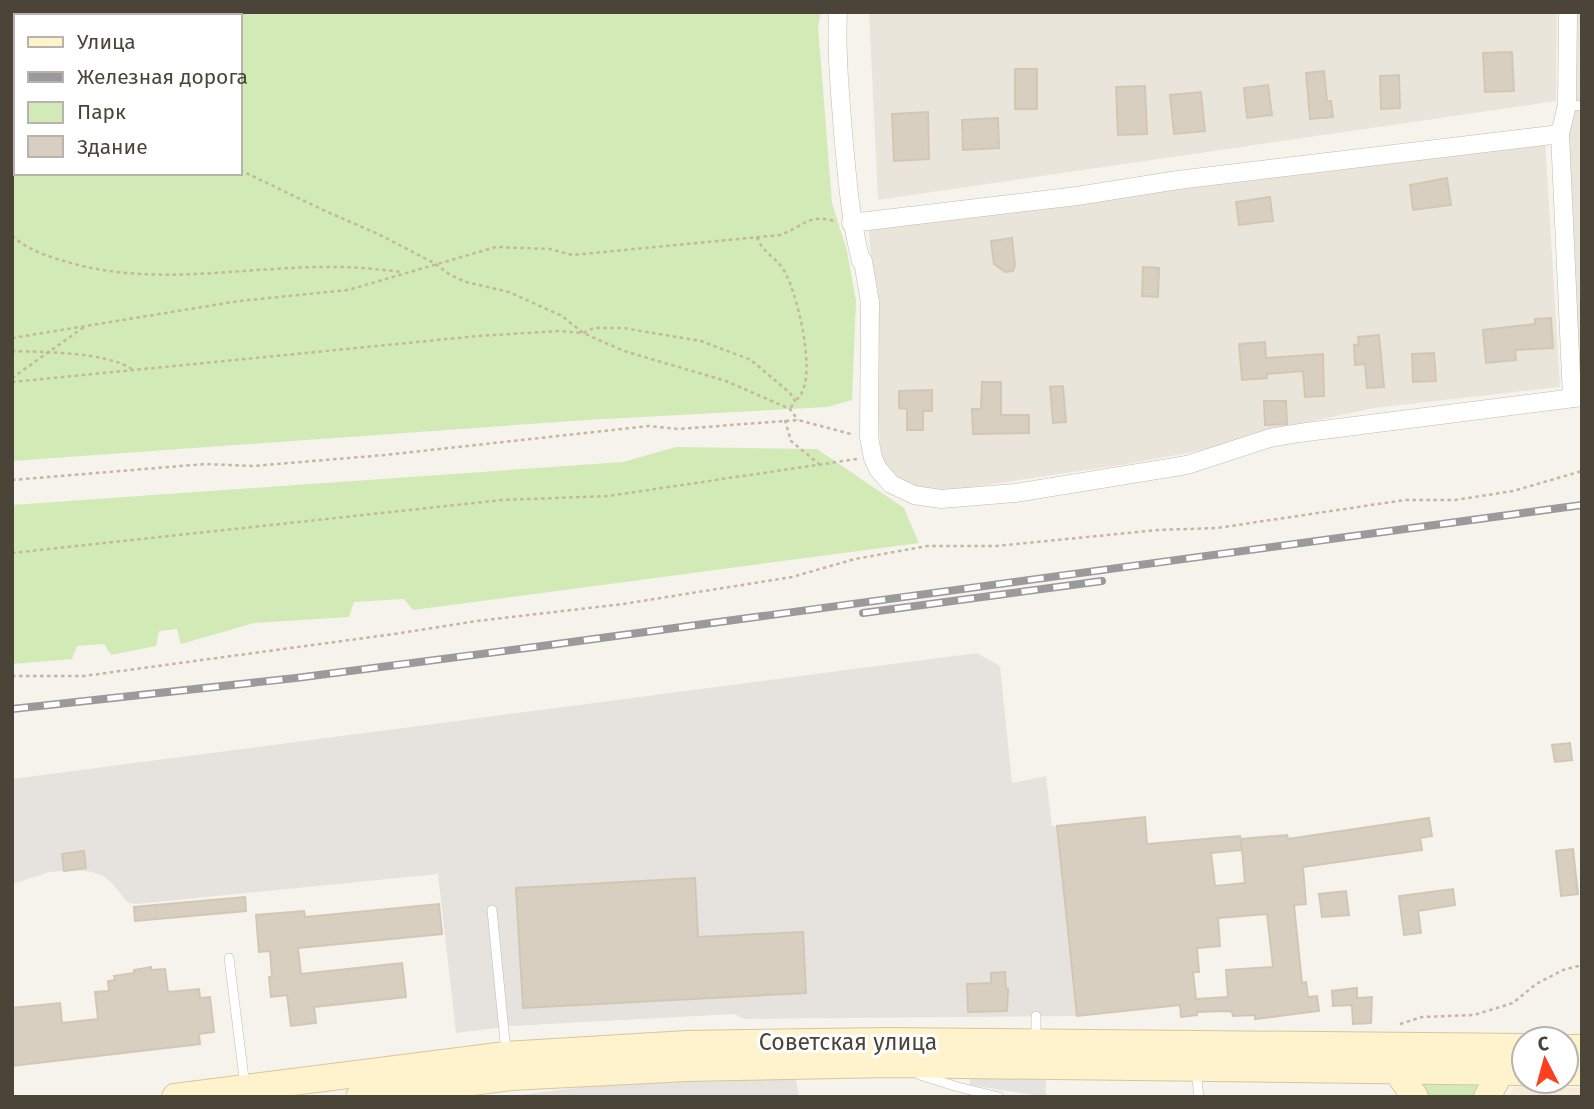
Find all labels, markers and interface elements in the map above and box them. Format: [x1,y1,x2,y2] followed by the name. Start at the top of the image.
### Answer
[14,14,242,175] legend
[77,29,136,55] text: Улица
[77,64,248,90] text: Железная дорога
[77,99,126,125] text: Парк
[77,134,148,160] text: Здание
[1510,1025,1580,1095] north arrow
[759,1028,937,1056] street label: Советская улица
[1537,1032,1550,1056] text: С

